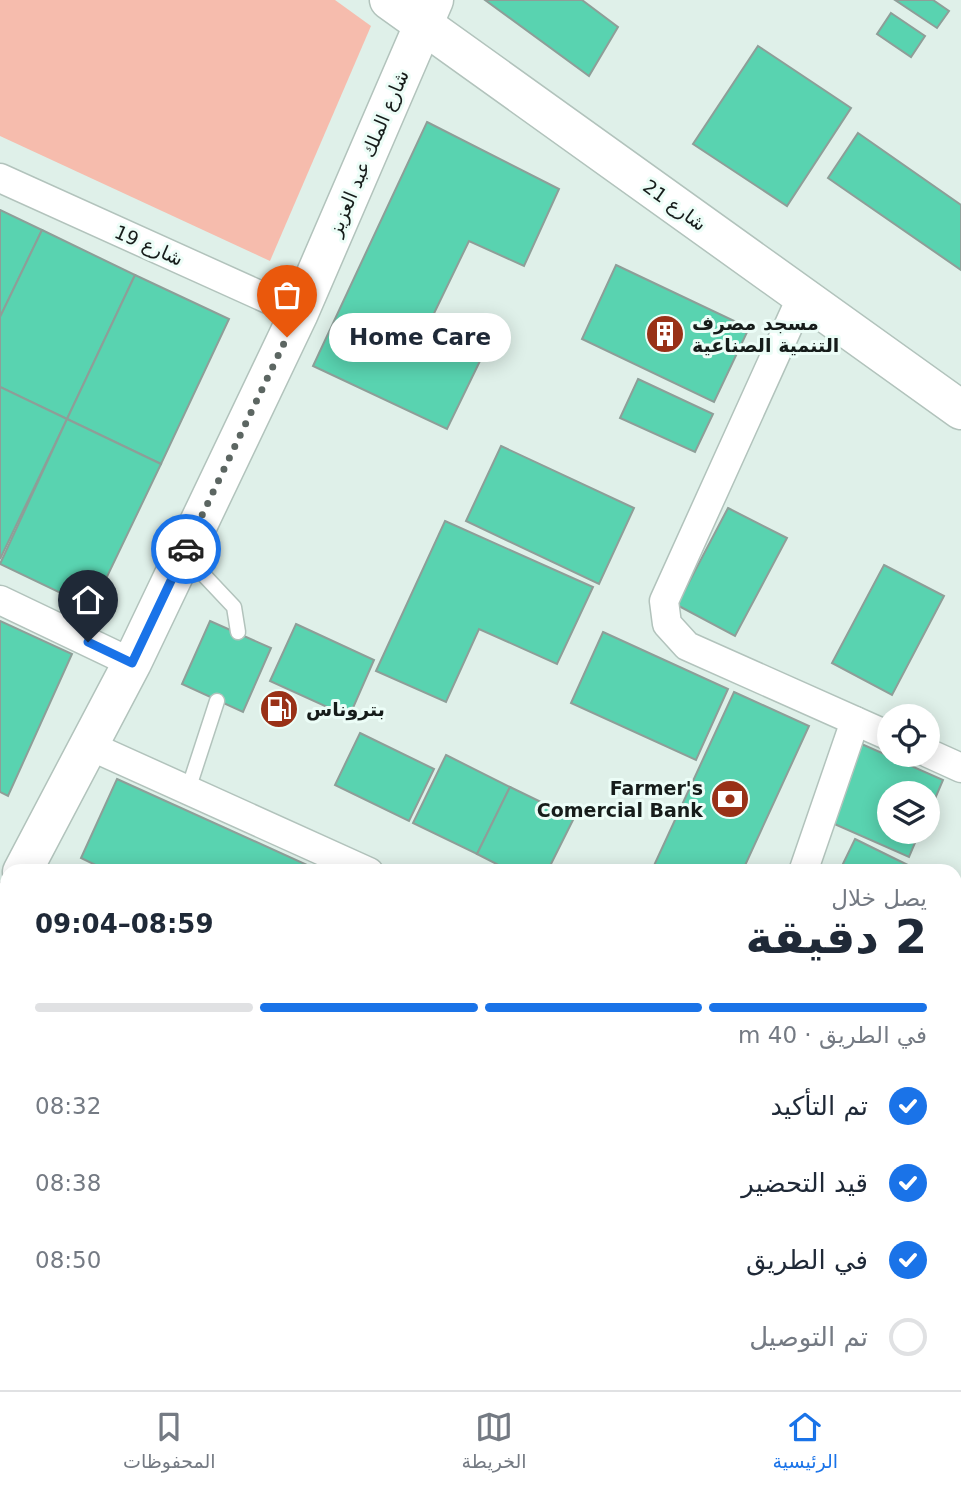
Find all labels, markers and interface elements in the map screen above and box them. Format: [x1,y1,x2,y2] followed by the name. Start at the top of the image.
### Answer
[323,67,414,241] street label: شارع الملك عبد العزيز
[639,175,711,236] street label: شارع 21
[111,220,187,271] street label: شارع 19
[257,265,317,337] pin
[268,276,306,314] icon: bag
[329,312,511,362] callout: Home Care
[692,312,839,356] place label: مسجد مصرف التنمية الصناعية
[644,313,686,355] building icon: مسجد مصرف التنمية الصناعية
[349,324,491,350] text: Home Care
[151,514,221,584] courier
[167,530,205,568] icon: car
[58,570,118,642] pin
[69,581,107,619] icon: home
[258,688,300,730] fuel station icon: بتروناس
[306,698,385,721] place label: بتروناس
[877,704,940,844] map controls
[877,704,940,767] button: locate
[537,777,703,821] place label: Farmer's Comercial Bank
[709,778,751,820] bank icon: Farmer's Comercial Bank
[877,781,940,844] button: layers
[831,885,927,911] text: يصل خلال
[35,909,214,939] text: 08:59–09:04
[745,910,927,964] text: 2 دقيقة
[738,1022,927,1048] text: في الطريق · 40 m
[889,1087,927,1125] icon: check
[770,1091,868,1121] text: تم التأكيد
[35,1093,101,1119] text: 08:32
[889,1164,927,1202] icon: check
[741,1168,868,1198] text: قيد التحضير
[35,1170,101,1196] text: 08:38
[889,1241,927,1279] icon: check
[746,1245,868,1275] text: في الطريق
[35,1247,101,1273] text: 08:50
[749,1322,868,1352] text: تم التوصيل
[123,1408,216,1472] tab: المحفوظات
[462,1408,527,1472] tab: الخريطة
[773,1408,838,1472] tab: الرئيسية

